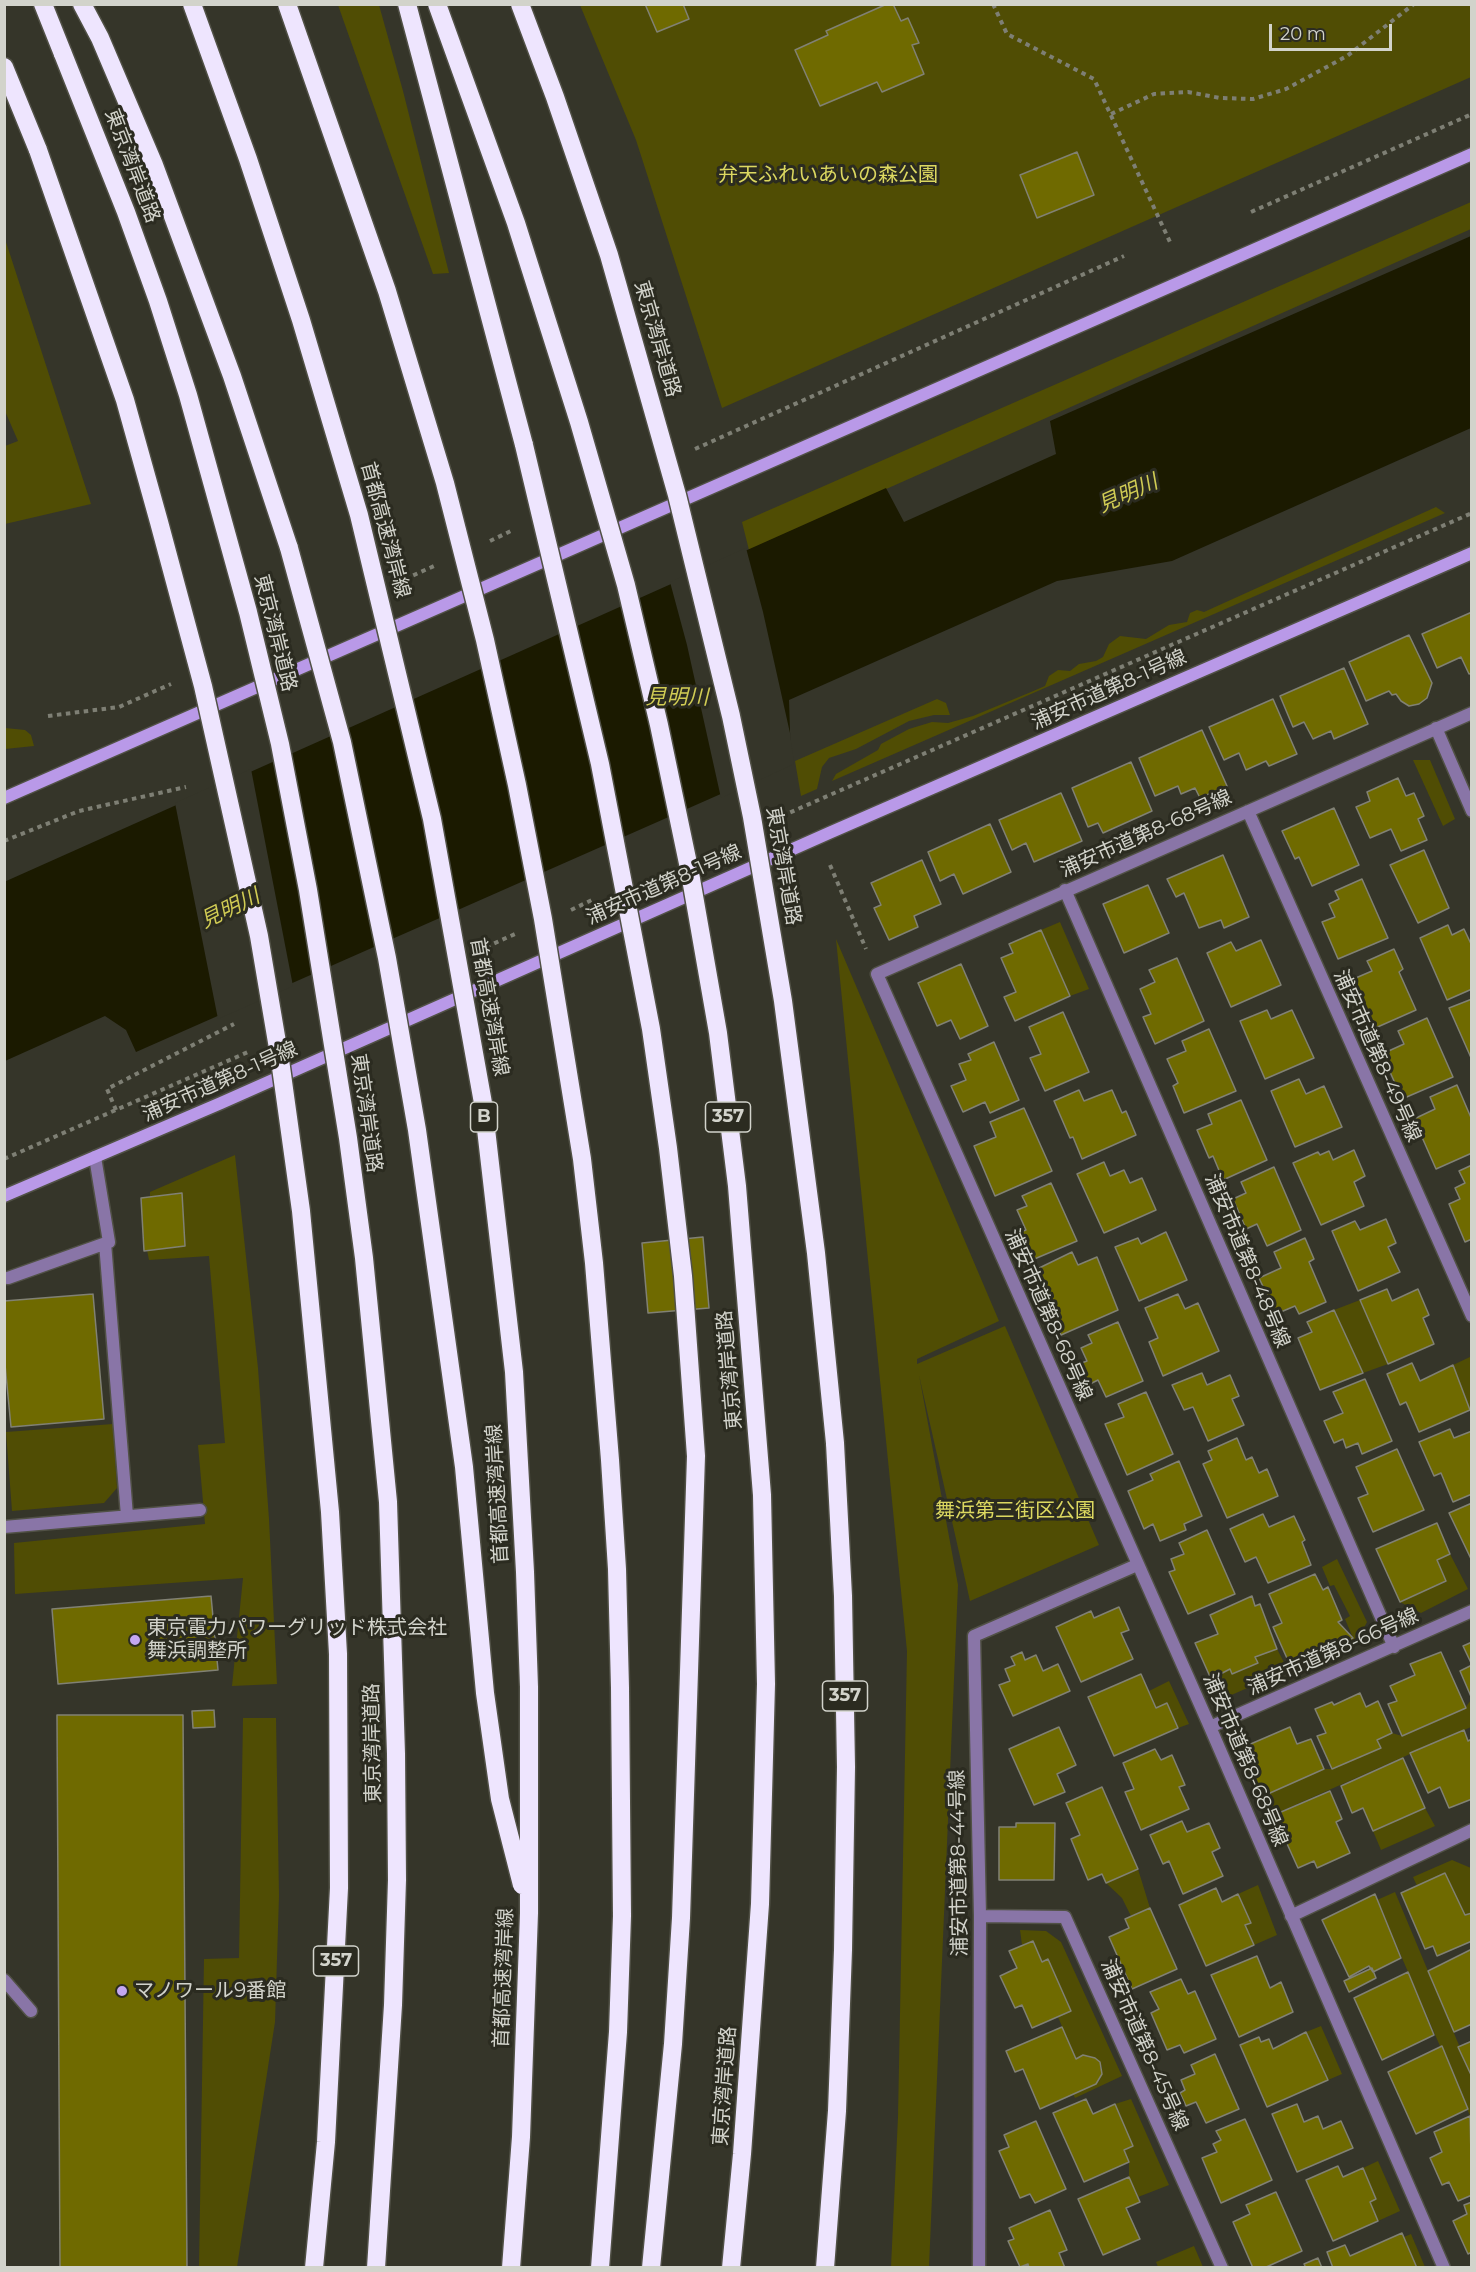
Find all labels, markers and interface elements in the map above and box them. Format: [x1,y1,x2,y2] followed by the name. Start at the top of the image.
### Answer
[1272,12,1395,50] scale bar
[1280,23,1326,45] text: 20 m
[99,106,165,226] street label: 東京湾岸道路
[718,163,938,187] park label: 弁天ふれいあいの森公園
[629,278,685,400] street label: 東京湾岸道路
[355,459,415,601] street label: 首都高速湾岸線
[1094,470,1162,518] water label: 見明川
[249,572,301,694] street label: 東京湾岸道路
[1028,645,1190,735] street label: 浦安市道第8-1号線
[646,685,708,711] water label: 見明川
[1056,785,1236,883] street label: 浦安市道第8-68号線
[761,805,805,927] street label: 東京湾岸道路
[583,840,745,930] street label: 浦安市道第8-1号線
[196,884,264,934] water label: 見明川
[465,936,513,1078] street label: 首都高速湾岸線
[1328,966,1426,1146] street label: 浦安市道第8-49号線
[139,1037,301,1127] street label: 浦安市道第8-1号線
[346,1052,386,1174] street label: 東京湾岸道路
[470,1102,498,1132] road number: B
[706,1102,750,1132] road number: 357
[1199,1170,1295,1352] street label: 浦安市道第8-48号線
[999,1225,1097,1405] street label: 浦安市道第8-68号線
[713,1309,747,1431] street label: 東京湾岸道路
[482,1423,514,1565] street label: 首都高速湾岸線
[935,1499,1095,1523] park label: 舞浜第三街区公園
[1244,1603,1422,1701] street label: 浦安市道第8-66号線
[147,1616,447,1663] place label: 東京電力パワーグリッド株式会社 舞浜調整所
[128,1633,142,1647] marker: 東京電力パワーグリッド株式会社 舞浜調整所
[1198,1670,1292,1850] street label: 浦安市道第8-68号線
[822,1681,868,1711] road number: 357
[360,1683,386,1803] street label: 東京湾岸道路
[945,1769,973,1957] street label: 浦安市道第8-44号線
[490,1908,518,2048] street label: 首都高速湾岸線
[314,1946,358,1976] road number: 357
[1095,1956,1193,2134] street label: 浦安市道第8-45号線
[134,1979,286,2003] place label: マノワール9番館
[115,1984,129,1998] marker: マノワール9番館
[709,2025,741,2147] street label: 東京湾岸道路

